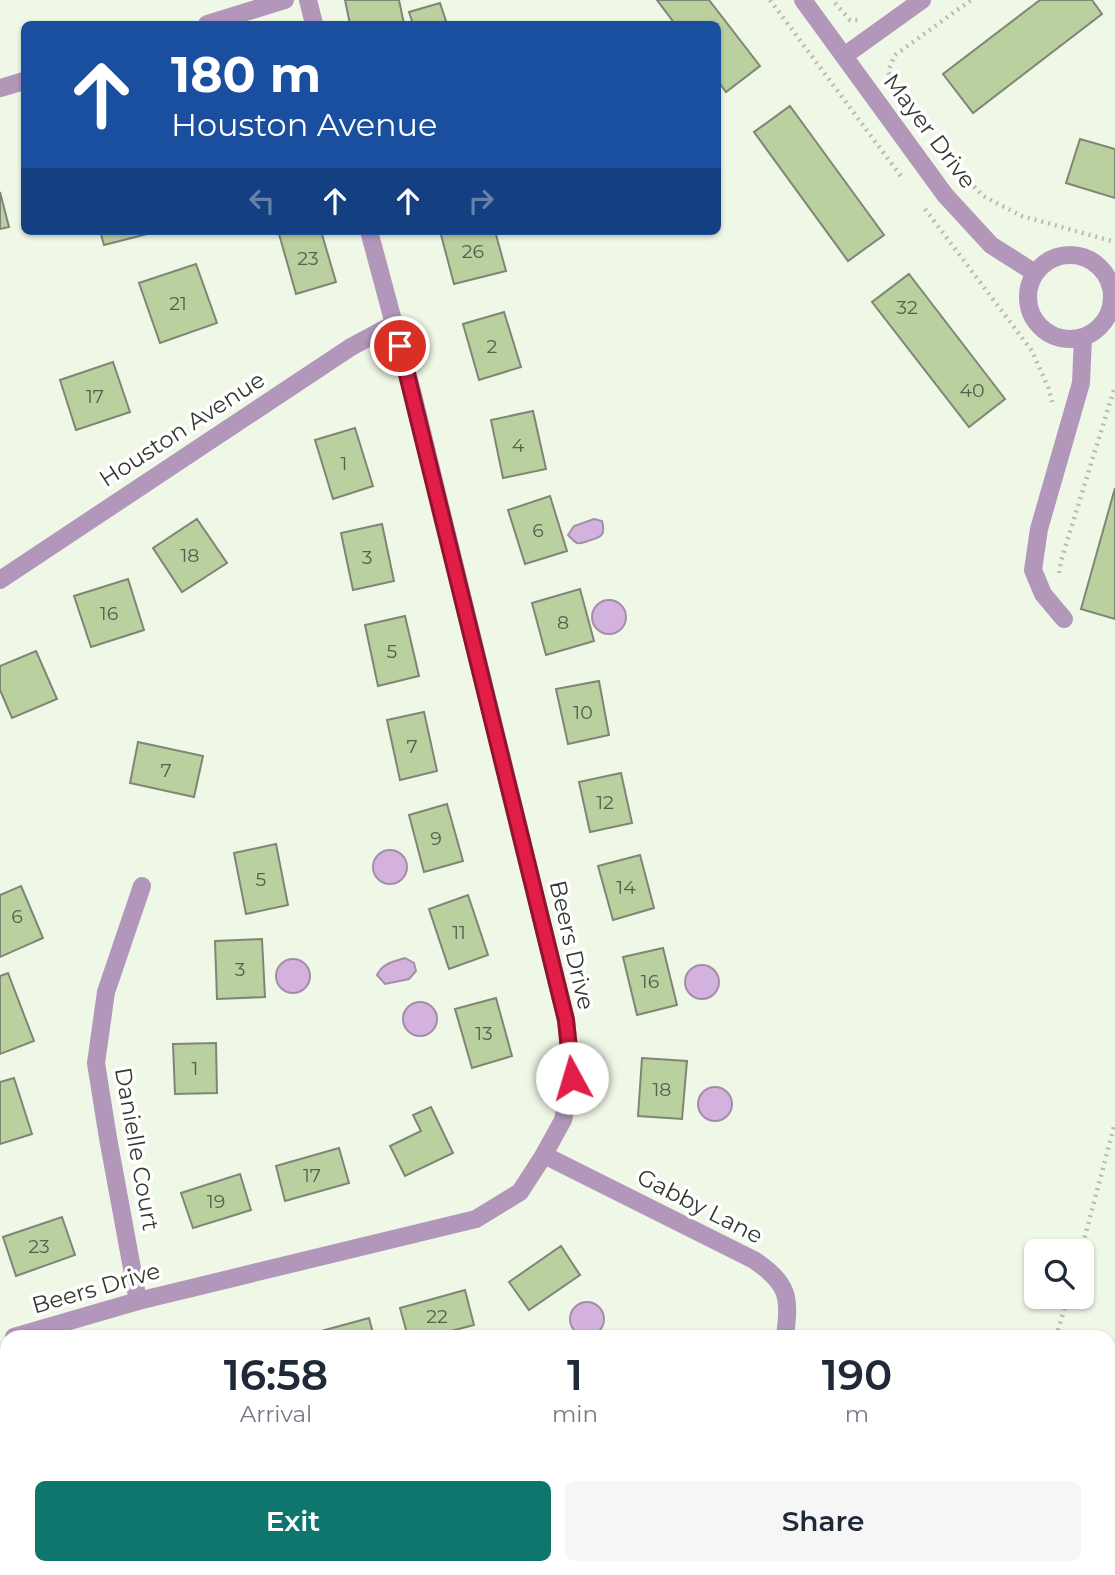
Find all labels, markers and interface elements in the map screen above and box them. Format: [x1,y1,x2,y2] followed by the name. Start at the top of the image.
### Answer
[171,45,321,104] text: 180 m
[56,49,147,140] icon: ahead
[878,68,982,194] street label: Mayer Drive
[171,105,437,144] text: Houston Avenue
[243,182,281,220] icon: left
[316,182,354,220] icon: ahead
[389,182,427,220] icon: ahead
[462,182,500,220] icon: right
[462,240,484,263] house number: 26
[297,247,319,270] house number: 23
[169,292,187,315] house number: 21
[896,296,918,319] house number: 32
[370,316,430,376] pin
[381,327,419,365] icon: arrive
[487,335,498,358] house number: 2
[94,365,270,493] street label: Houston Avenue
[959,379,985,402] house number: 40
[86,385,104,408] house number: 17
[512,434,525,457] house number: 4
[341,452,347,475] house number: 1
[532,519,544,542] house number: 6
[181,544,199,567] house number: 18
[362,546,372,569] house number: 3
[100,602,118,625] house number: 16
[557,611,569,634] house number: 8
[387,640,398,663] house number: 5
[573,701,593,724] house number: 10
[406,735,418,758] house number: 7
[160,759,172,782] house number: 7
[596,791,614,814] house number: 12
[430,827,442,850] house number: 9
[256,868,267,891] house number: 5
[616,876,636,899] house number: 14
[544,878,600,1012] street label: Beers Drive
[11,905,23,928] house number: 6
[452,921,466,944] house number: 11
[235,958,245,981] house number: 3
[641,970,659,993] house number: 16
[475,1022,493,1045] house number: 13
[535,1041,609,1115] position arrow
[192,1057,198,1080] house number: 1
[109,1065,165,1233] street label: Danielle Court
[653,1078,671,1101] house number: 18
[632,1162,768,1250] street label: Gabby Lane
[303,1164,321,1187] house number: 17
[207,1190,225,1213] house number: 19
[28,1235,50,1258] house number: 23
[1024,1239,1094,1309] map controls
[1024,1239,1094,1309] button: search
[29,1256,163,1320] street label: Beers Drive
[426,1305,448,1328] house number: 22
[224,1349,328,1401] text: 16:58
[567,1349,583,1401] text: 1
[822,1349,892,1401] text: 190
[240,1400,312,1428] text: Arrival
[552,1400,598,1428] text: min
[845,1400,869,1428] text: m
[35,1481,551,1561] button: Exit
[565,1481,1081,1561] button: Share

